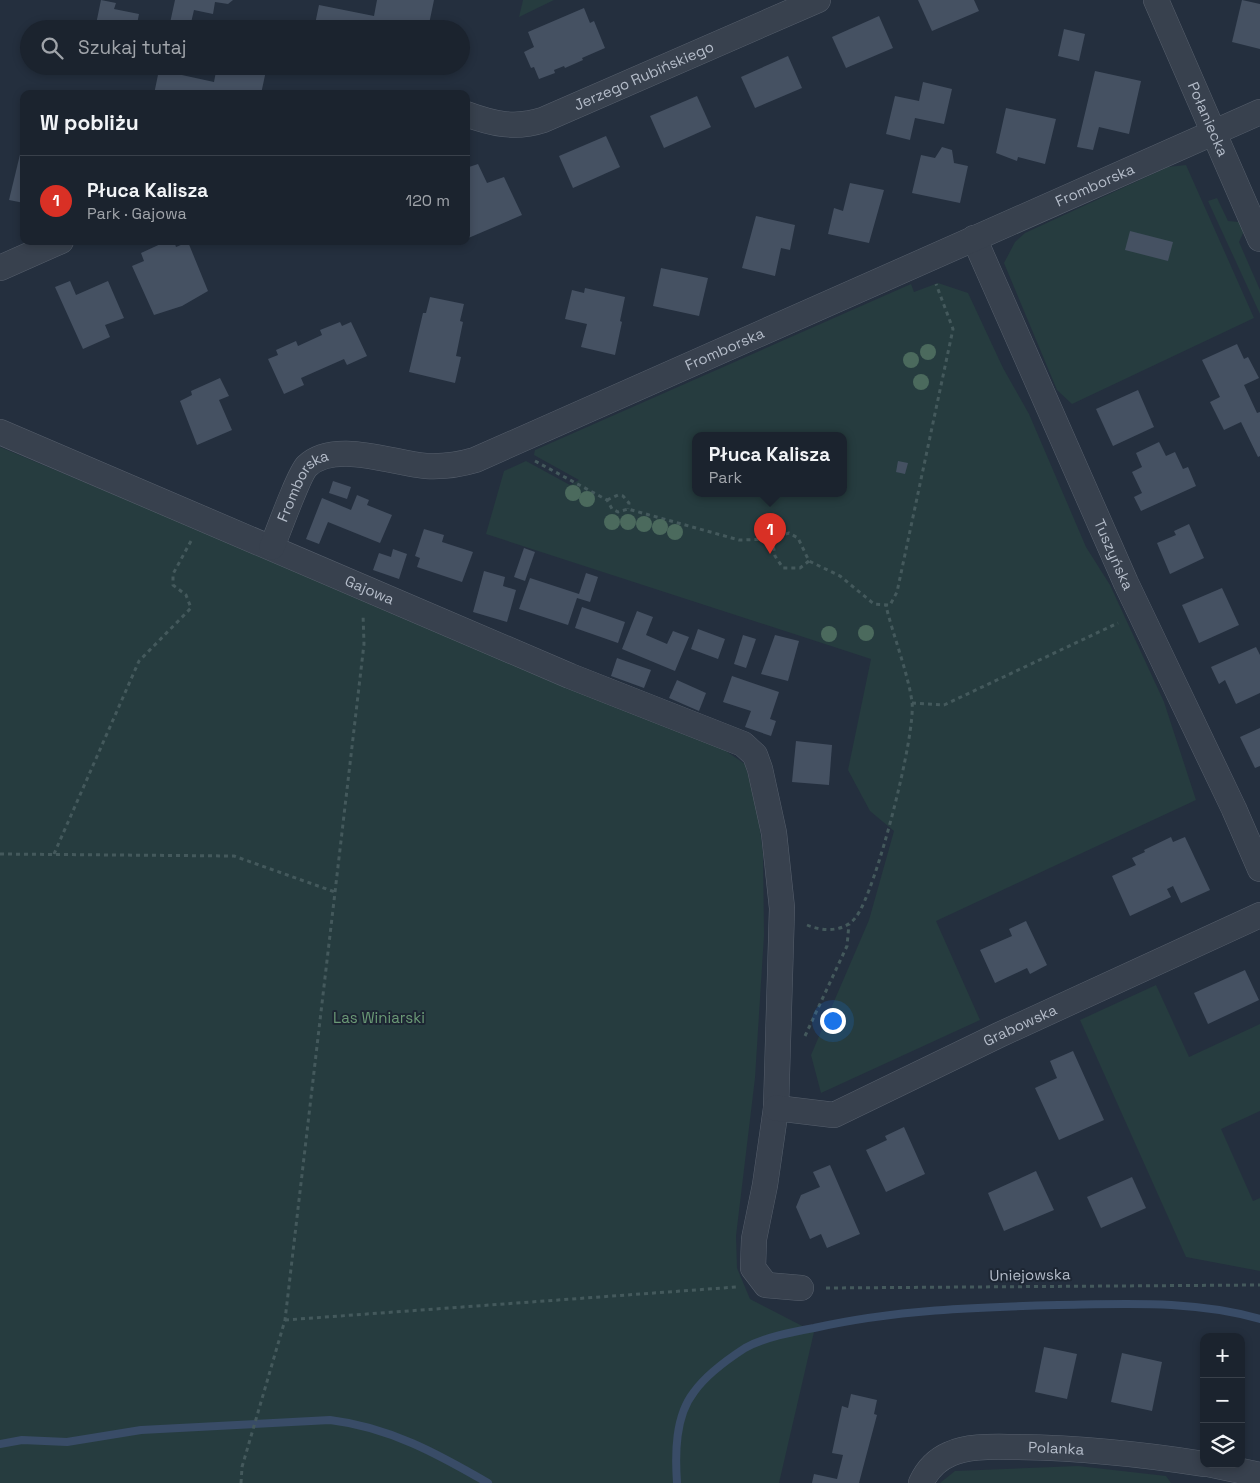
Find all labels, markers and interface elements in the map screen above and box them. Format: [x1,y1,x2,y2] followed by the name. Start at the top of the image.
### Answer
[20,20,470,75] search box
[38,34,66,62] icon: search
[78,35,186,60] text: Szukaj tutaj
[571,37,717,114] street label: Jerzego Rubińskiego
[1184,79,1233,160] street label: Połaniecka
[40,109,139,136] text: W pobliżu
[1052,159,1138,211] street label: Fromborska
[87,178,208,203] text: Płuca Kalisza
[52,190,60,211] text: 1
[406,190,450,211] text: 120 m
[87,203,187,224] text: Park · Gajowa
[682,323,767,375] street label: Fromborska
[692,432,847,497] popup
[709,442,830,467] text: Płuca Kalisza
[273,446,331,524] street label: Fromborska
[709,467,742,488] text: Park
[754,513,786,554] pin: 1
[1090,516,1138,593] street label: Tuszyńska
[342,571,398,609] street label: Gajowa
[980,1000,1060,1050] street label: Grabowska
[333,1008,425,1027] park label: Las Winiarski
[820,1008,846,1034] your location
[989,1264,1071,1285] street label: Uniejowska
[1200,1333,1245,1468] map controls
[1200,1333,1245,1378] button: +
[1200,1378,1245,1423] button: −
[1200,1423,1245,1468] button: layers
[1028,1437,1085,1459] street label: Polanka

